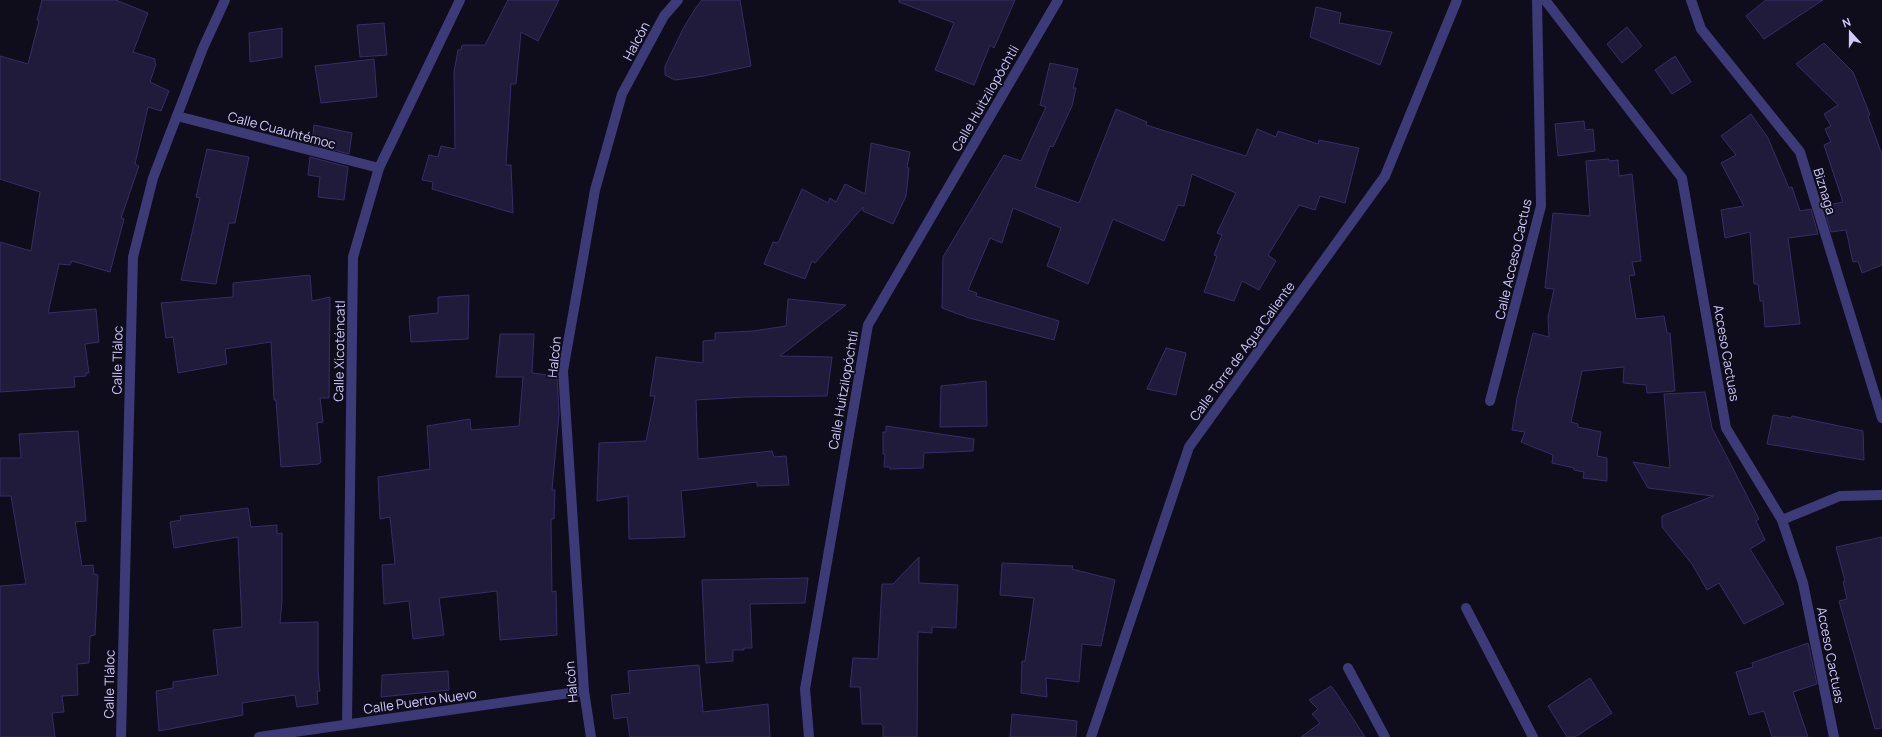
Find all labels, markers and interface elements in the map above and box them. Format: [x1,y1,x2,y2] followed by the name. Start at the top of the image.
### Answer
[1830,12,1870,52] north arrow
[1840,14,1853,31] text: N
[618,18,654,64] street label: Halcón
[947,42,1023,154] street label: Calle Huitzilopóchtli
[226,107,338,153] street label: Calle Cuauhtémoc
[1809,166,1841,216] street label: Biznaga
[1490,197,1536,321] street label: Calle Acceso Cactus
[1185,277,1299,424] street label: Calle Torre de Agua Caliente
[329,300,349,402] street label: Calle Xicoténcatl
[1710,303,1744,403] street label: Acceso Cactuas
[107,325,127,395] street label: Calle Tláloc
[824,329,862,451] street label: Calle Huitzilopóchtli
[543,335,565,379] street label: Halcón
[1813,605,1849,705] street label: Acceso Cactuas
[99,649,119,719] street label: Calle Tláloc
[560,661,582,703] street label: Halcón
[362,684,478,718] street label: Calle Puerto Nuevo

